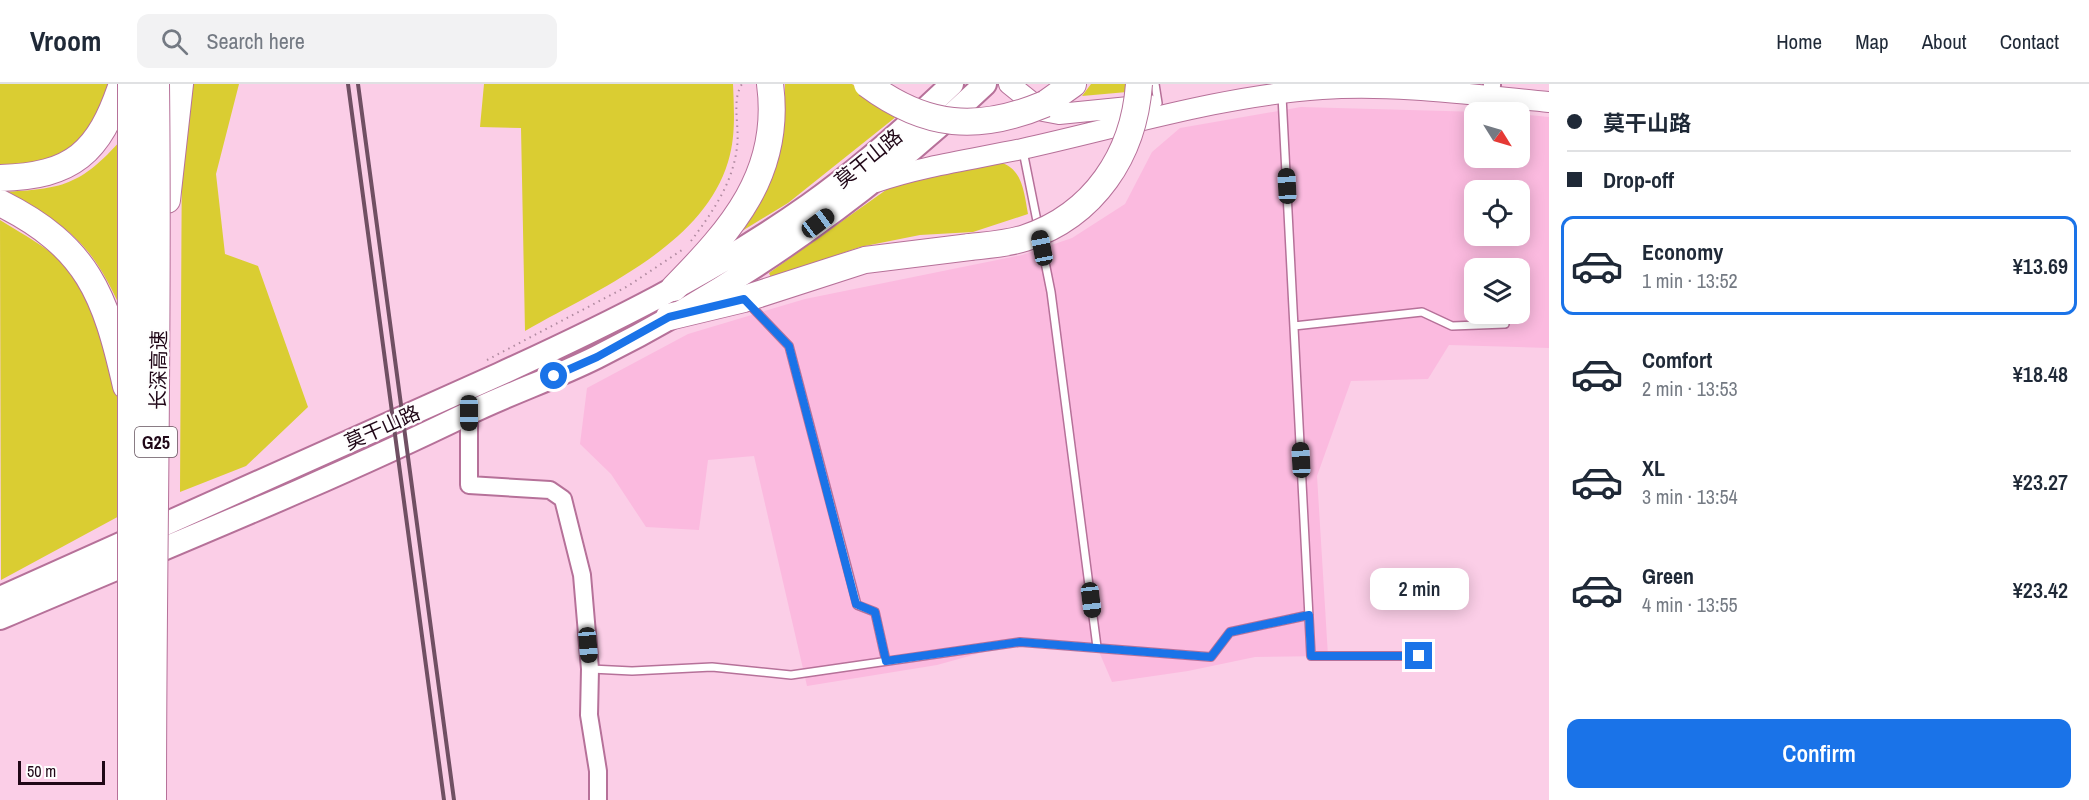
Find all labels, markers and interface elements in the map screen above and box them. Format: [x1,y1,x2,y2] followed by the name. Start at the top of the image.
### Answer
[137,14,557,68] search box
[30,22,101,60] text: Vroom
[158,25,191,58] icon: search
[206,26,305,56] text: Search here
[1776,27,1822,56] text: Home
[1855,27,1889,56] text: Map
[1922,27,1967,56] text: About
[2000,27,2059,56] text: Contact
[1464,102,1530,168] north arrow
[1464,102,1530,324] map controls
[1603,108,1691,138] text: 莫干山路
[828,122,908,194] street label: 莫干山路
[1603,165,1674,195] text: Drop-off
[1277,168,1297,204] car
[1464,180,1530,246] button: locate
[798,205,838,241] car
[1030,229,1054,267] car
[1642,237,1723,267] text: Economy
[1570,239,1624,293] icon: car
[2013,251,2068,281] text: ¥13.69
[1464,258,1530,324] button: layers
[1642,267,1738,294] text: 1 min · 13:52
[144,330,172,410] street label: 长深高速
[1642,345,1712,375] text: Comfort
[1570,347,1624,401] icon: car
[2013,359,2068,389] text: ¥18.48
[540,362,567,389] route start
[1642,375,1738,402] text: 2 min · 13:53
[460,395,478,431] car
[340,398,424,456] street label: 莫干山路
[135,427,177,457] road number: G25
[1291,442,1311,478] car
[1642,453,1665,483] text: XL
[1570,455,1624,509] icon: car
[2013,467,2068,497] text: ¥23.27
[1642,483,1738,510] text: 3 min · 13:54
[1642,561,1694,591] text: Green
[1570,563,1624,617] icon: car
[1370,569,1468,611] callout: 2 min
[1398,575,1441,602] text: 2 min
[2013,575,2068,605] text: ¥23.42
[1080,581,1102,619] car
[1642,591,1738,618] text: 4 min · 13:55
[577,626,599,664] car
[1405,642,1432,669] route end
[1567,719,2071,788] button: Confirm
[18,758,105,786] scale bar
[27,760,56,782] text: 50 m

